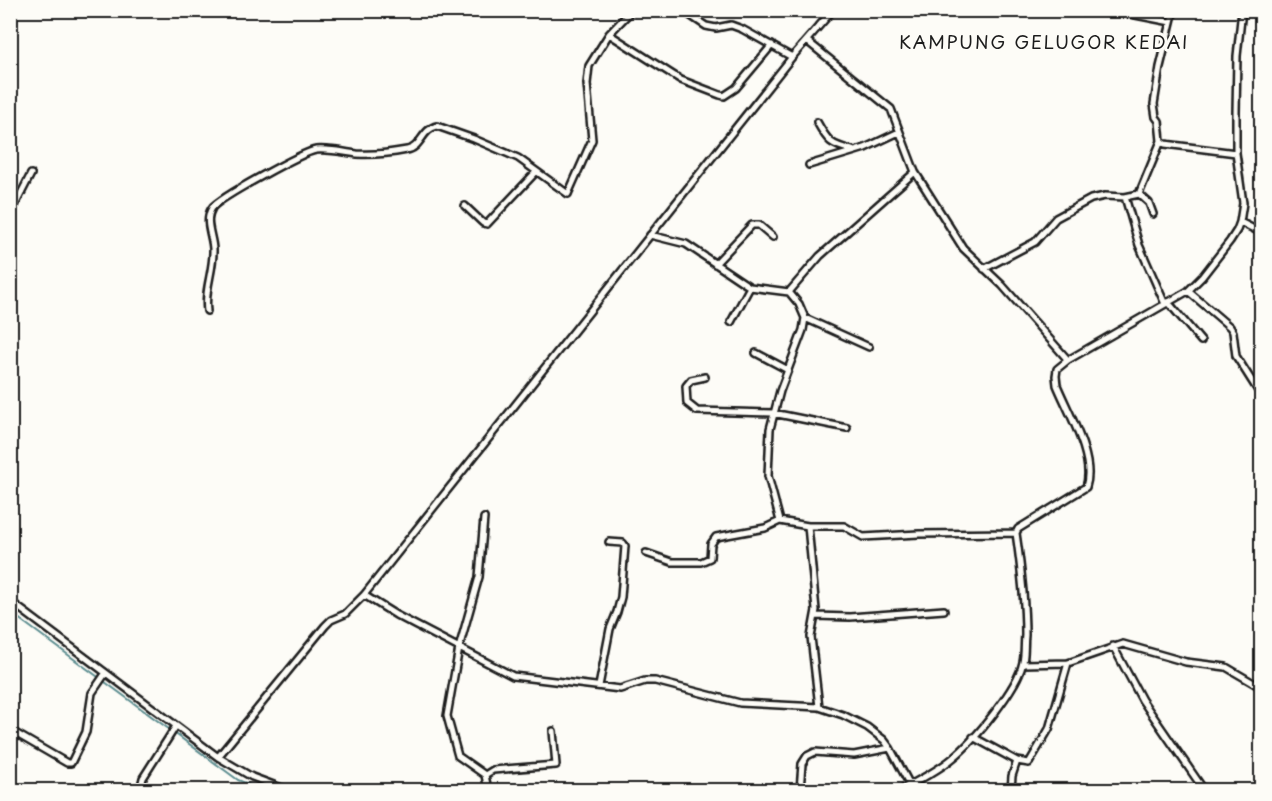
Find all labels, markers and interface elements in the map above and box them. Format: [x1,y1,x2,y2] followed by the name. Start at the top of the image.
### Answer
[899,28,1189,55] district label: KAMPUNG GELUGOR KEDAI

